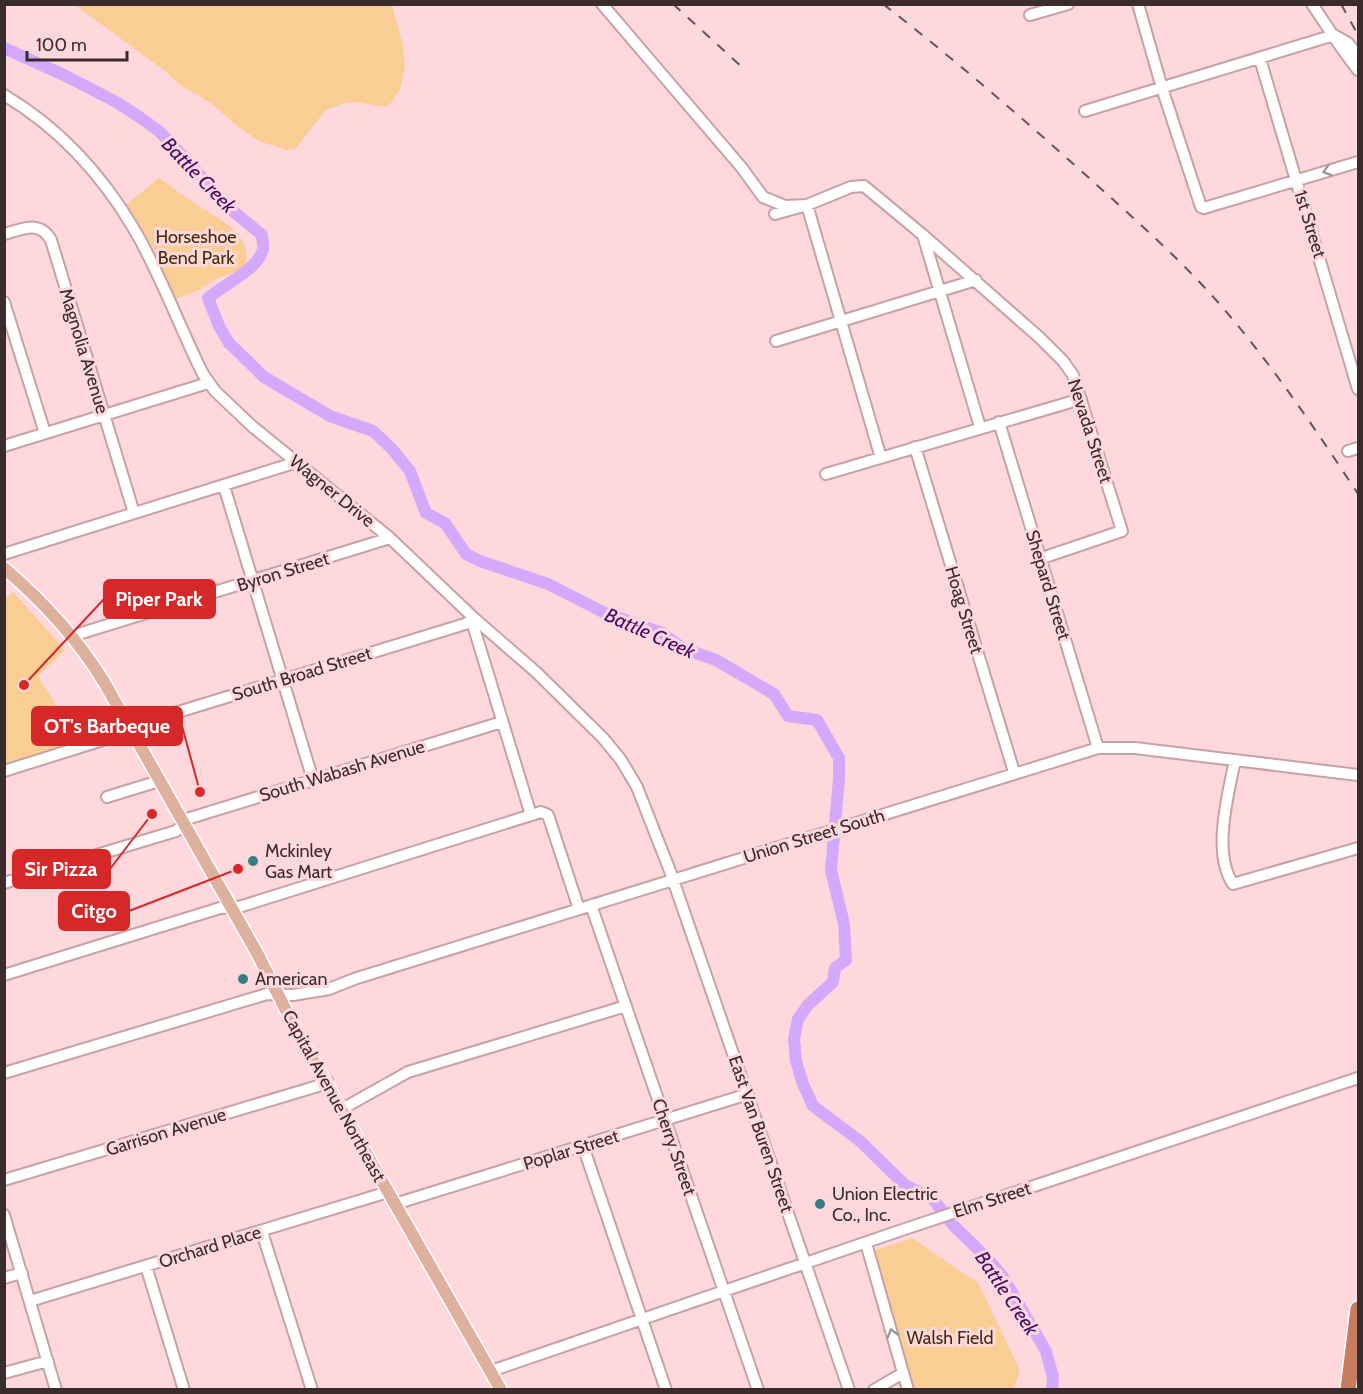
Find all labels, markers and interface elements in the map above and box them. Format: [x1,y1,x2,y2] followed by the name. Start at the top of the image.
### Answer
[27,24,128,62] scale bar
[36,34,87,56] text: 100 m
[157,132,242,219] water label: Battle Creek
[1322,164,1333,176] one-way arrow
[1289,187,1331,261] street label: 1st Street
[155,226,237,269] park label: Horseshoe Bend Park
[54,286,114,416] street label: Magnolia Avenue
[1063,376,1117,486] street label: Nevada Street
[285,450,379,532] street label: Wagner Drive
[1021,527,1075,643] street label: Shepard Street
[234,548,332,596] street label: Byron Street
[940,564,988,656] street label: Hoag Street
[104,580,215,618] callout: Piper Park
[115,587,203,611] text: Piper Park
[601,603,700,664] water label: Battle Creek
[230,642,374,706] street label: South Broad Street
[32,707,182,745] callout: OT's Barbeque
[44,714,170,738] text: OT's Barbeque
[257,735,427,807] street label: South Wabash Avenue
[741,804,887,868] street label: Union Street South
[265,840,332,883] place label: Mckinley Gas Mart
[13,850,110,888] callout: Sir Pizza
[246,854,260,868] marker: Mckinley Gas Mart
[25,857,97,881] text: Sir Pizza
[59,892,129,930] callout: Citgo
[71,899,117,923] text: Citgo
[255,968,327,990] place label: American
[236,972,250,986] marker: American
[278,1006,390,1186] street label: Capital Avenue Northeast
[724,1053,798,1215] street label: East Van Buren Street
[647,1096,701,1198] street label: Cherry Street
[103,1103,229,1161] street label: Garrison Avenue
[521,1125,621,1175] street label: Poplar Street
[950,1177,1034,1223] street label: Elm Street
[832,1183,938,1226] place label: Union Electric Co., Inc.
[813,1197,827,1211] marker: Union Electric Co., Inc.
[156,1221,264,1273] street label: Orchard Place
[970,1246,1045,1341] water label: Battle Creek
[907,1327,993,1349] park label: Walsh Field
[887,1328,899,1339] one-way arrow

